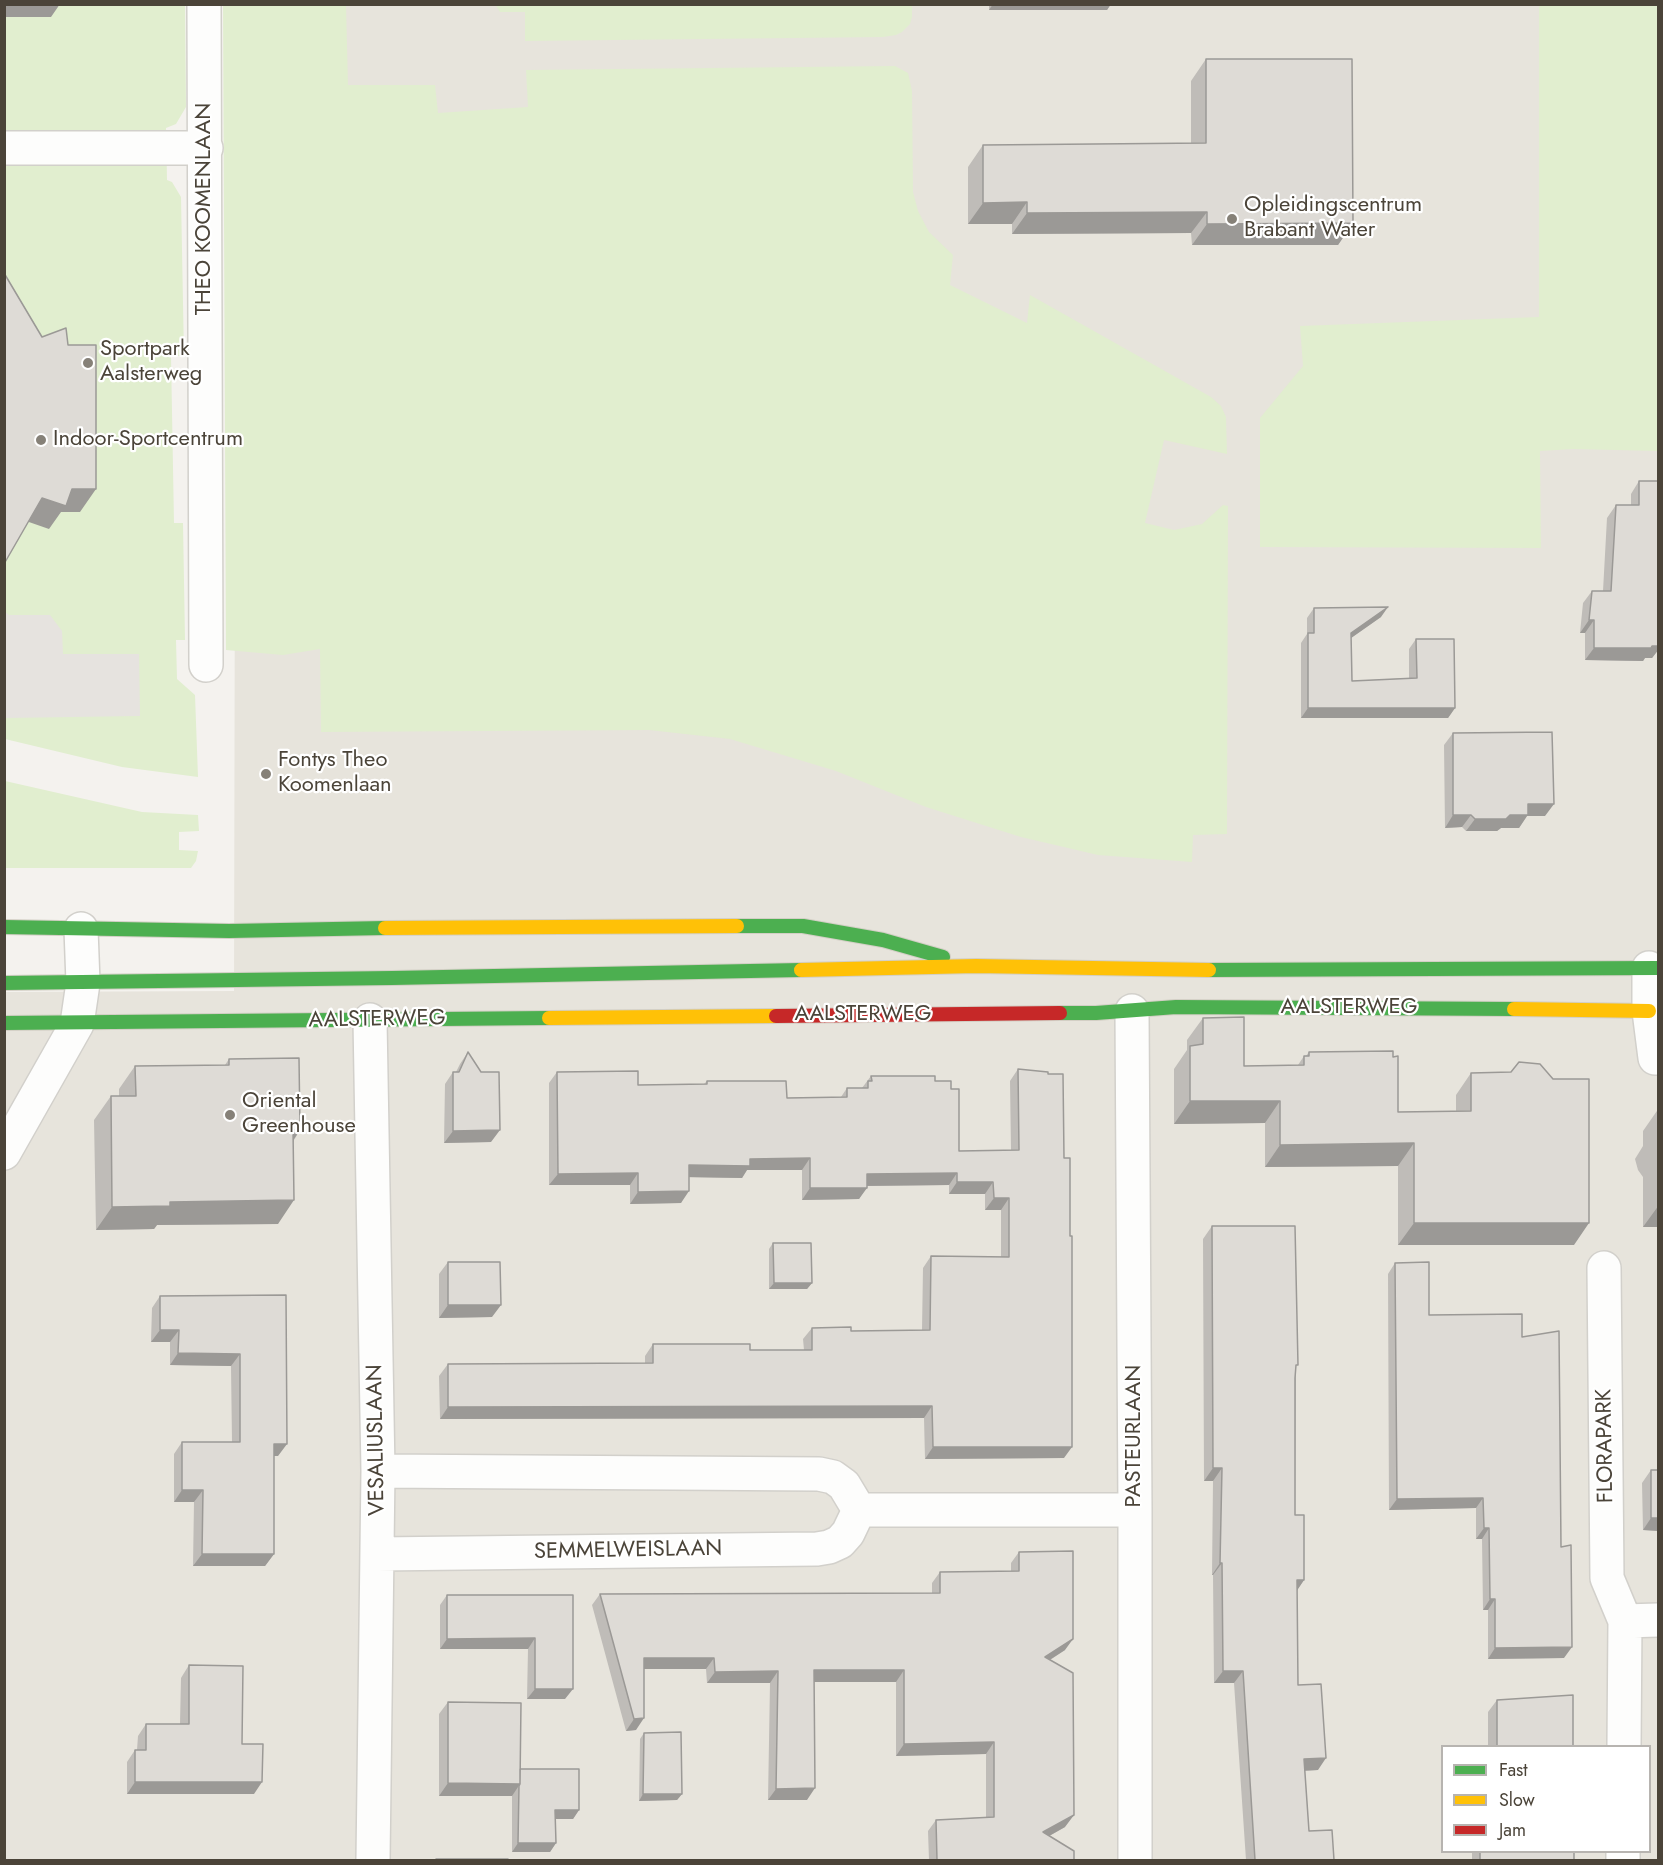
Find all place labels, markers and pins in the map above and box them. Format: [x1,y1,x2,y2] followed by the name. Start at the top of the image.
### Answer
[1244,193,1422,244] place label: Opleidingscentrum Brabant Water
[1225,212,1239,226] marker: Opleidingscentrum Brabant Water
[100,337,202,388] place label: Sportpark Aalsterweg
[81,356,95,370] marker: Sportpark Aalsterweg
[53,427,243,453] place label: Indoor-Sportcentrum
[34,433,48,447] marker: Indoor-Sportcentrum
[278,748,392,800] place label: Fontys Theo Koomenlaan
[259,767,273,781] marker: Fontys Theo Koomenlaan
[242,1089,356,1140] place label: Oriental Greenhouse
[223,1108,237,1122] marker: Oriental Greenhouse

